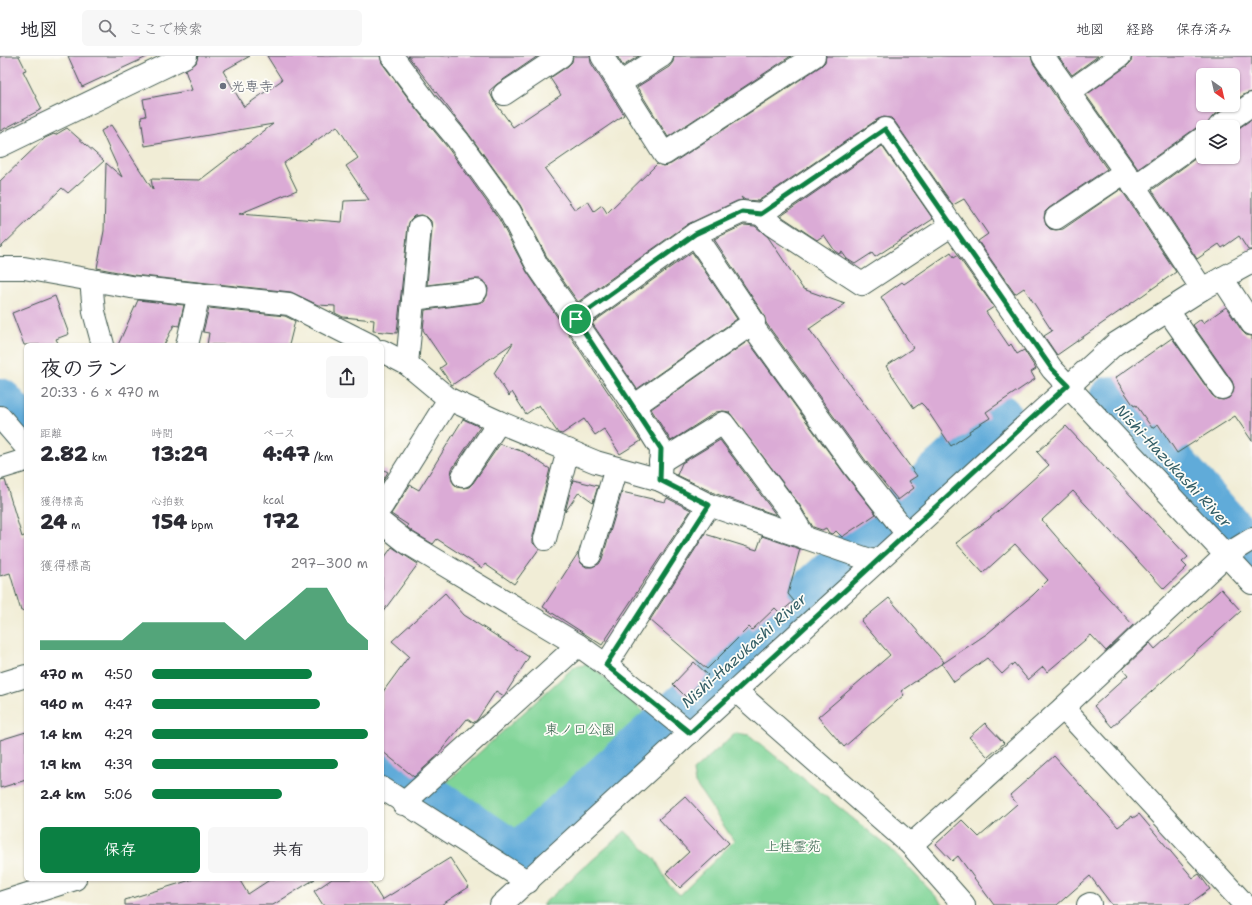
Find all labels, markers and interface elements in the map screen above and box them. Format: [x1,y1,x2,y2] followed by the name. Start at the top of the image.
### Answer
[82,10,362,46] search box
[20,17,58,42] text: 地図
[96,17,118,39] icon: search
[128,19,203,39] text: ここで検索
[1076,20,1104,38] text: 地図
[1126,20,1154,38] text: 経路
[1176,20,1232,38] text: 保存済み
[1196,68,1240,112] north arrow
[1196,68,1240,164] map controls
[231,77,273,95] place label: 光専寺
[218,81,228,91] marker: 光専寺
[1196,120,1240,164] button: layers
[559,302,593,336] pin
[565,308,587,330] icon: arrive
[40,354,128,383] text: 夜のラン
[326,356,368,398] button: share
[40,384,159,401] text: 20:33 · 6 × 470 m
[1111,400,1236,533] water label: Nishi-Hazukashi River
[40,426,62,441] text: 距離
[151,426,173,441] text: 時間
[263,426,295,441] text: ペース
[40,441,88,467] text: 2.82
[151,441,208,467] text: 13:29
[263,441,310,467] text: 4:47
[88,450,107,465] text: km
[310,450,333,465] text: /km
[263,493,284,508] text: kcal
[40,494,84,509] text: 獲得標高
[151,494,184,509] text: 心拍数
[263,508,299,534] text: 172
[40,509,67,535] text: 24
[151,509,187,535] text: 154
[67,518,81,533] text: m
[187,518,213,533] text: bpm
[290,555,368,572] text: 297–300 m
[40,557,92,574] text: 獲得標高
[677,589,811,713] water label: Nishi-Hazukashi River
[40,666,83,683] text: 470 m
[104,666,133,683] text: 4:50
[40,696,83,713] text: 940 m
[104,696,133,713] text: 4:47
[545,720,615,738] park label: 東ノ口公園
[40,726,82,743] text: 1.4 km
[104,726,133,743] text: 4:29
[40,756,81,773] text: 1.9 km
[104,756,133,773] text: 4:39
[40,786,86,803] text: 2.4 km
[104,786,133,803] text: 5:06
[40,827,200,873] button: 保存
[208,827,368,873] button: 共有
[765,837,821,855] park label: 上桂霊苑

